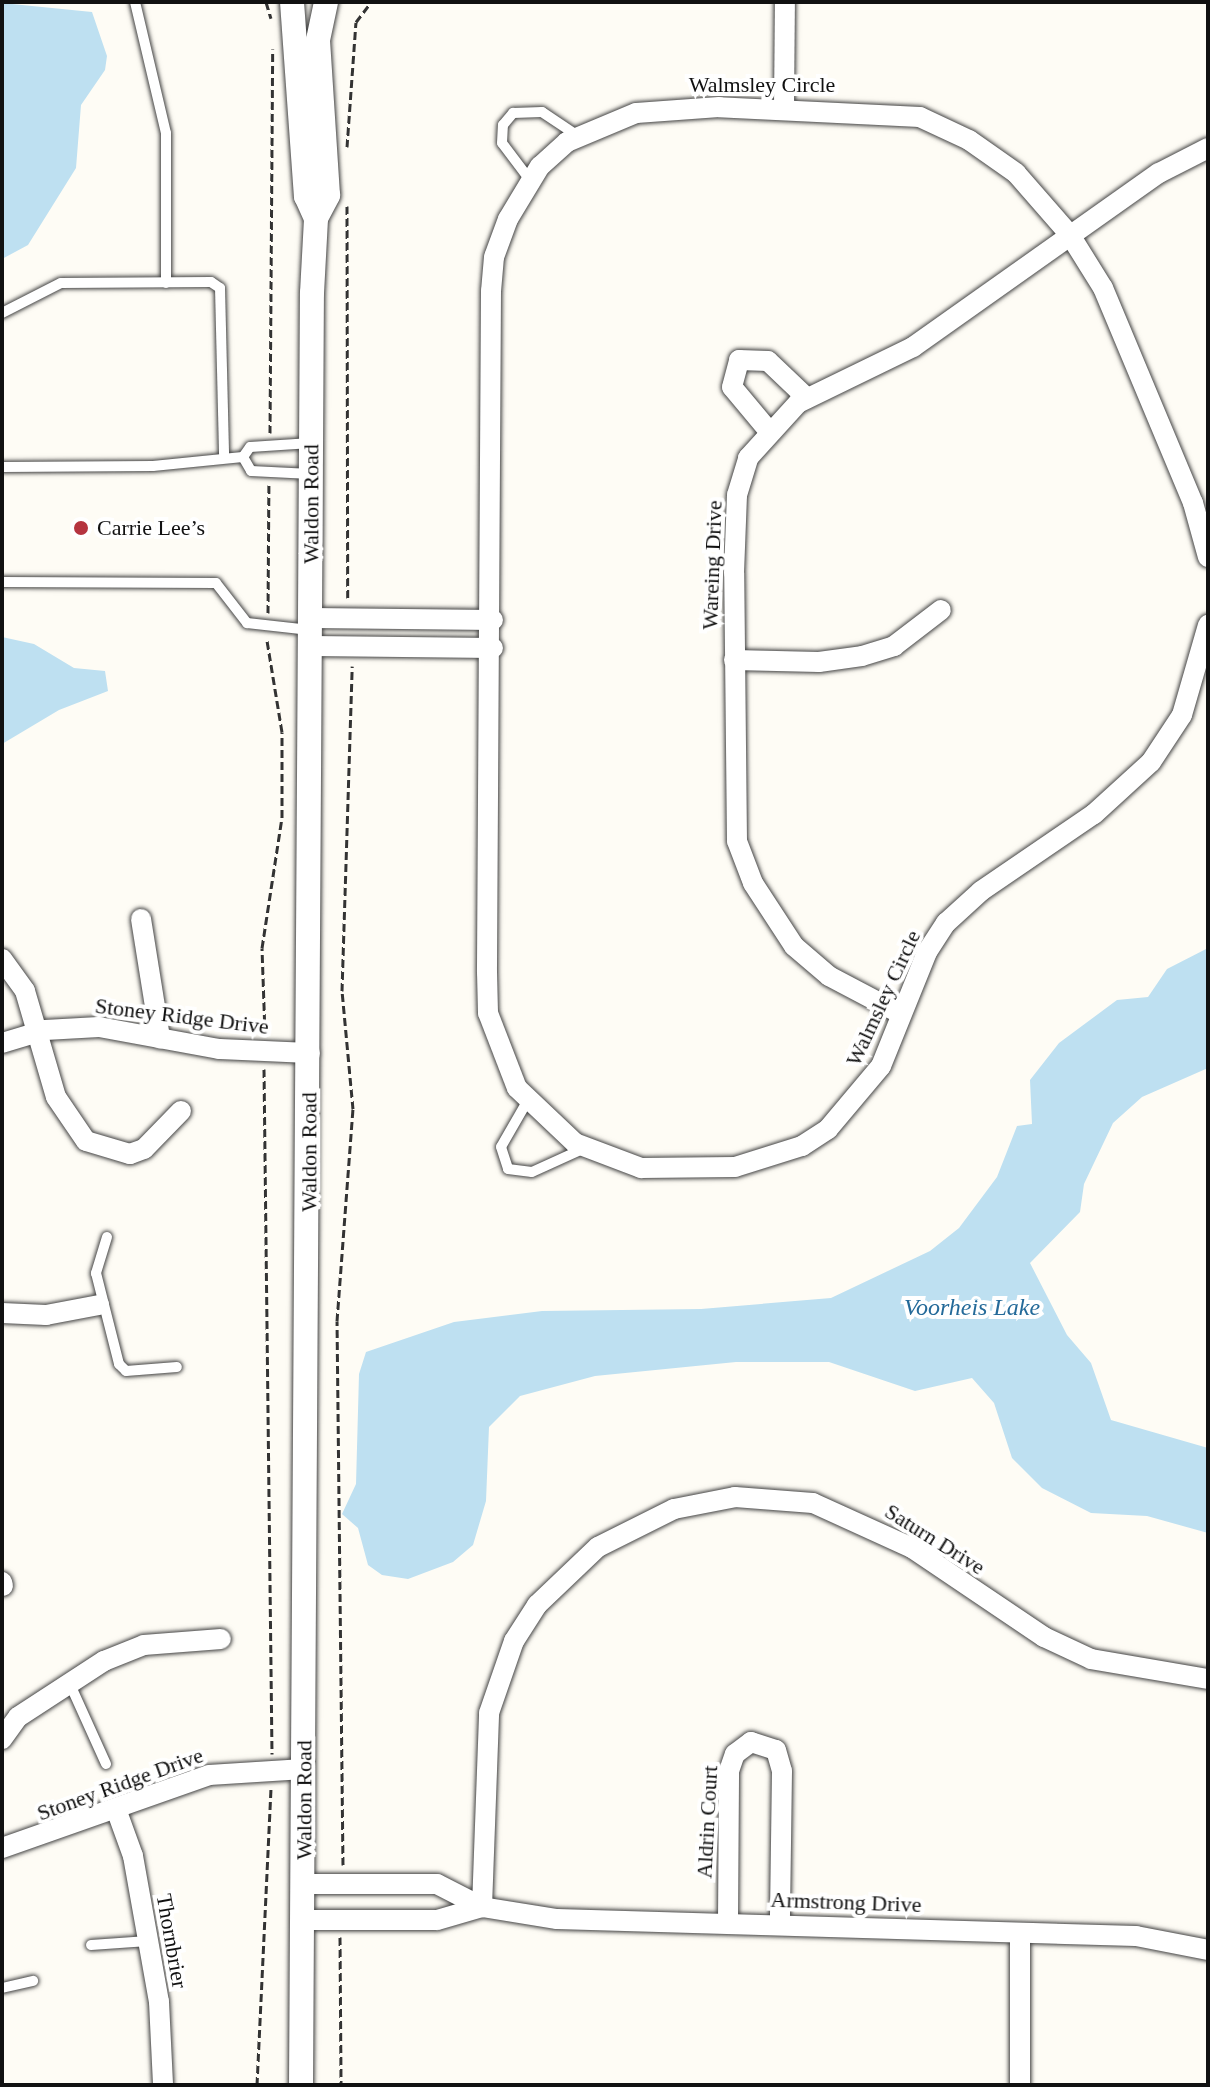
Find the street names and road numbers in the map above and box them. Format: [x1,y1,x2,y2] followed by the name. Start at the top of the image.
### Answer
[689,72,835,98] street label: Walmsley Circle
[298,444,324,564] street label: Waldon Road
[697,500,727,630] street label: Wareing Drive
[840,926,926,1070] street label: Walmsley Circle
[94,992,270,1040] street label: Stoney Ridge Drive
[296,1092,322,1212] street label: Waldon Road
[880,1498,990,1580] street label: Saturn Drive
[291,1740,317,1860] street label: Waldon Road
[33,1742,207,1826] street label: Stoney Ridge Drive
[691,1765,723,1879] street label: Aldrin Court
[770,1886,922,1918] street label: Armstrong Drive
[151,1892,193,1990] street label: Thornbrier

